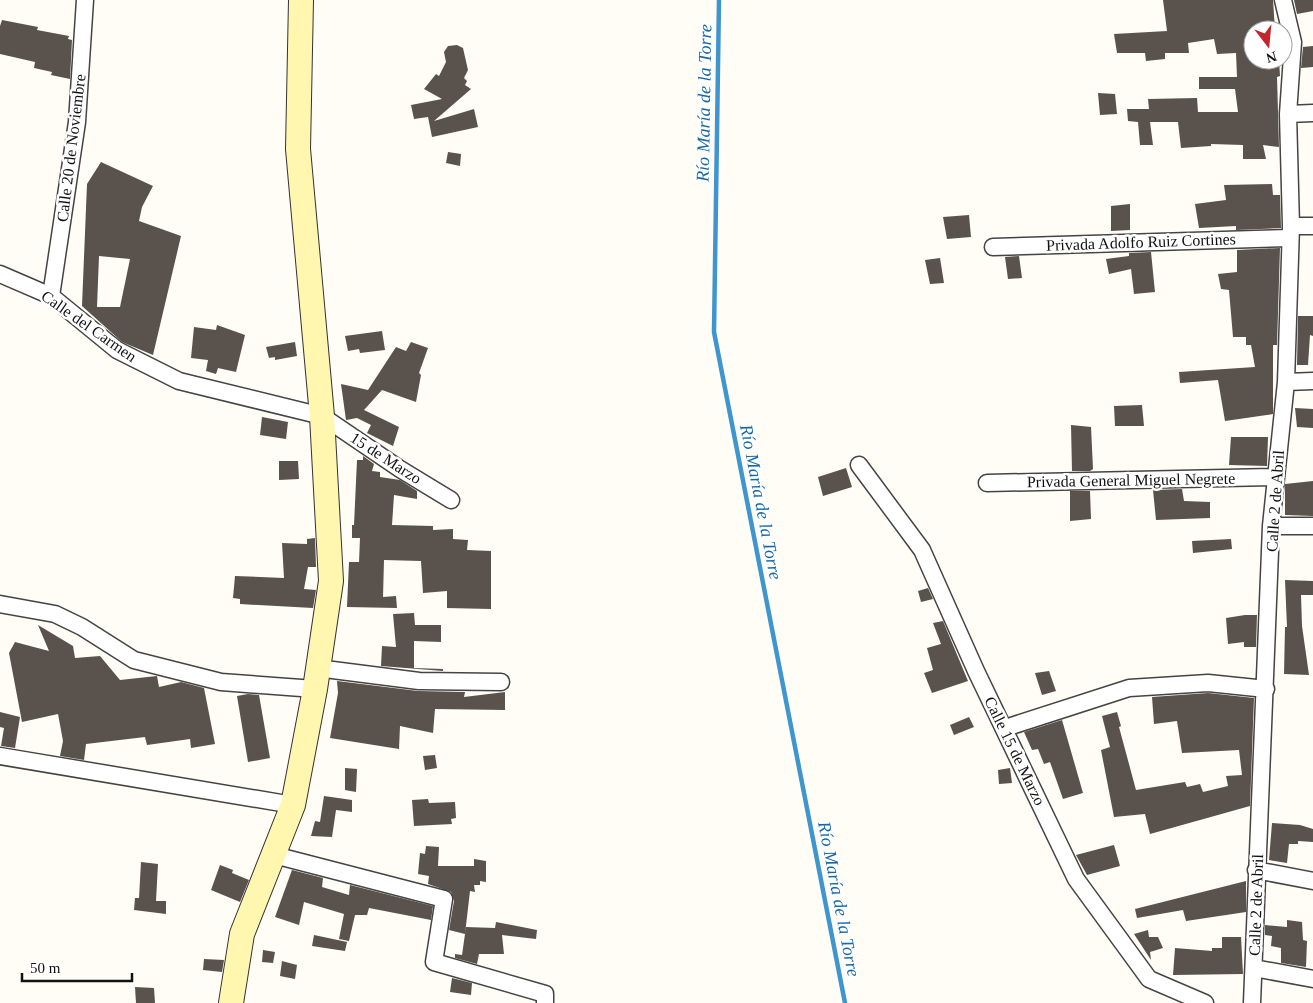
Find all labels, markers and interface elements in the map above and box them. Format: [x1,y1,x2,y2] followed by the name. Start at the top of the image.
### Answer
[1243,20,1293,70] north arrow
[693,24,715,183] water label: Río María de la Torre
[1265,48,1278,66] text: N
[53,73,89,223] street label: Calle 20 de Noviembre
[1046,230,1236,254] street label: Privada Adolfo Ruiz Cortines
[38,287,140,365] street label: Calle del Carmen
[736,422,786,581] water label: Río María de la Torre
[347,429,425,487] street label: 15 de Marzo
[1263,449,1287,552] street label: Calle 2 de Abril
[1027,470,1235,491] street label: Privada General Miguel Negrete
[981,694,1049,808] street label: Calle 15 de Marzo
[814,819,864,978] water label: Río María de la Torre
[1246,853,1266,956] street label: Calle 2 de Abril
[22,950,132,982] scale bar
[30,960,61,976] text: 50 m

